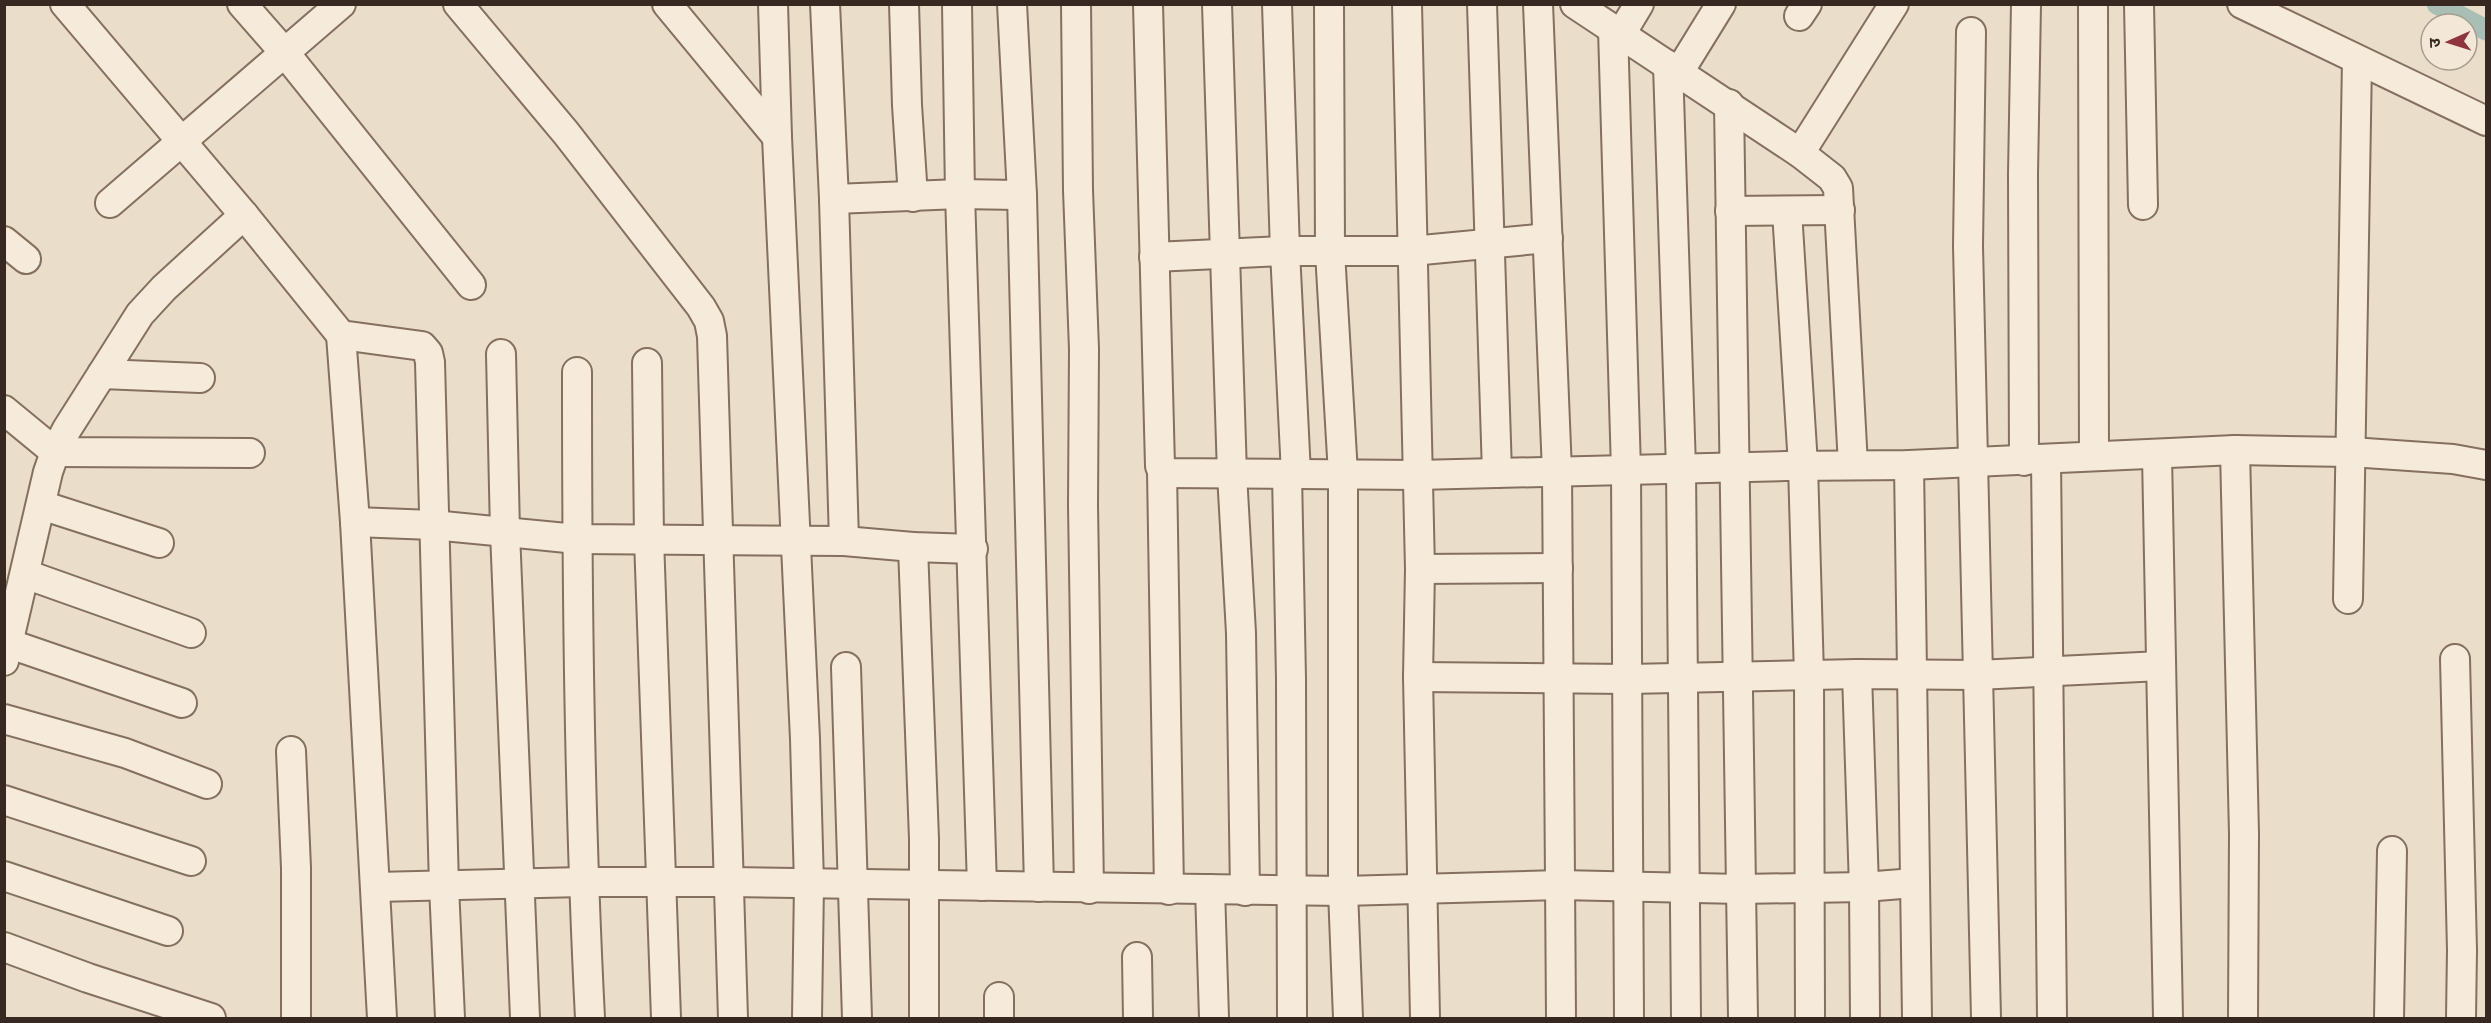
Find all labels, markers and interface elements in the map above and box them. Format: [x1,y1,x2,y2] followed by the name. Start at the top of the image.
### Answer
[2419,12,2479,72] north arrow
[2424,37,2444,48] text: उ

